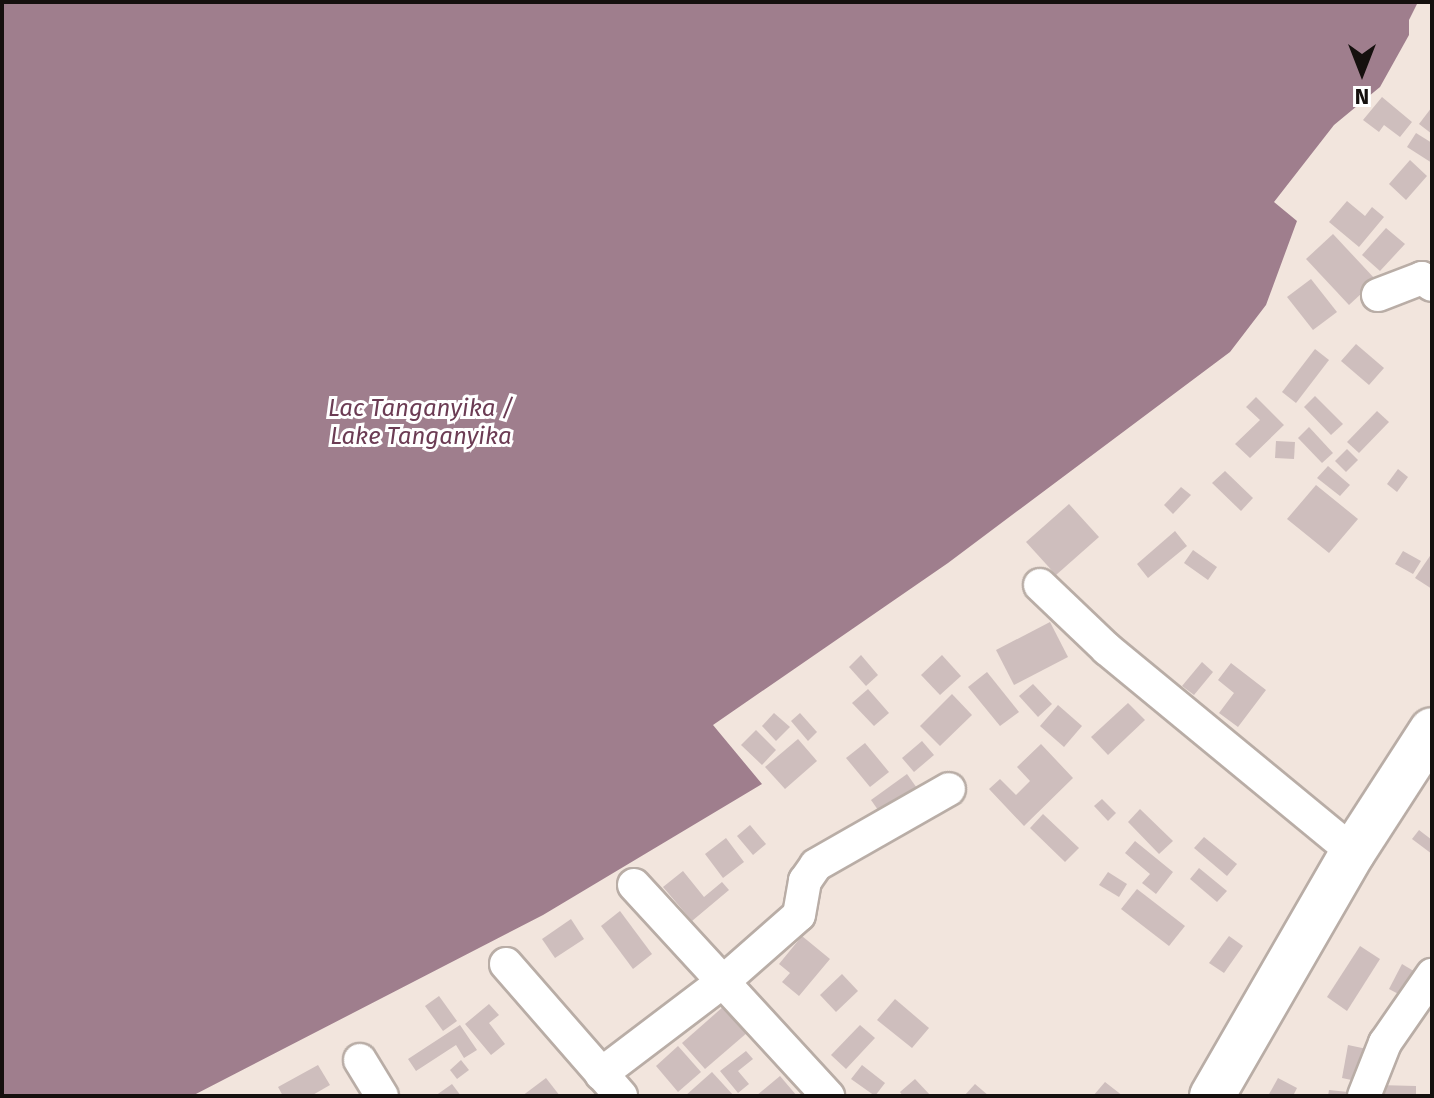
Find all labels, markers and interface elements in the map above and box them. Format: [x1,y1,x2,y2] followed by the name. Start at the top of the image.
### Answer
[1322,32,1402,112] north arrow
[1355,83,1369,110] text: N
[328,395,514,451] water label: Lac Tanganyika / Lake Tanganyika

